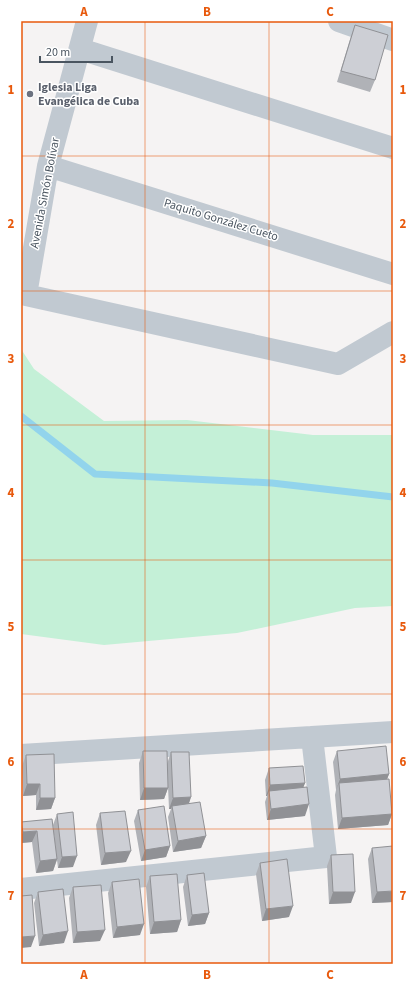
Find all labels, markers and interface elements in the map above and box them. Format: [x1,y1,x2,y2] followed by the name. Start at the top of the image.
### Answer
[79,3,88,21] text: A
[203,3,211,21] text: B
[326,3,334,21] text: C
[40,38,112,64] scale bar
[46,44,70,61] text: 20 m
[38,79,139,110] place label: Iglesia Liga Evangélica de Cuba
[8,81,15,99] text: 1
[400,81,407,99] text: 1
[25,89,35,99] marker: Iglesia Liga Evangélica de Cuba
[26,135,64,250] street label: Avenida Simón Bolívar
[162,195,280,245] street label: Paquito González Cueto
[8,215,15,233] text: 2
[400,215,407,233] text: 2
[8,350,15,368] text: 3
[400,350,407,368] text: 3
[8,484,15,502] text: 4
[400,484,407,502] text: 4
[8,618,15,636] text: 5
[400,618,407,636] text: 5
[8,753,15,771] text: 6
[400,753,407,771] text: 6
[8,887,15,905] text: 7
[400,887,407,905] text: 7
[79,966,88,984] text: A
[203,966,211,984] text: B
[326,966,334,984] text: C

